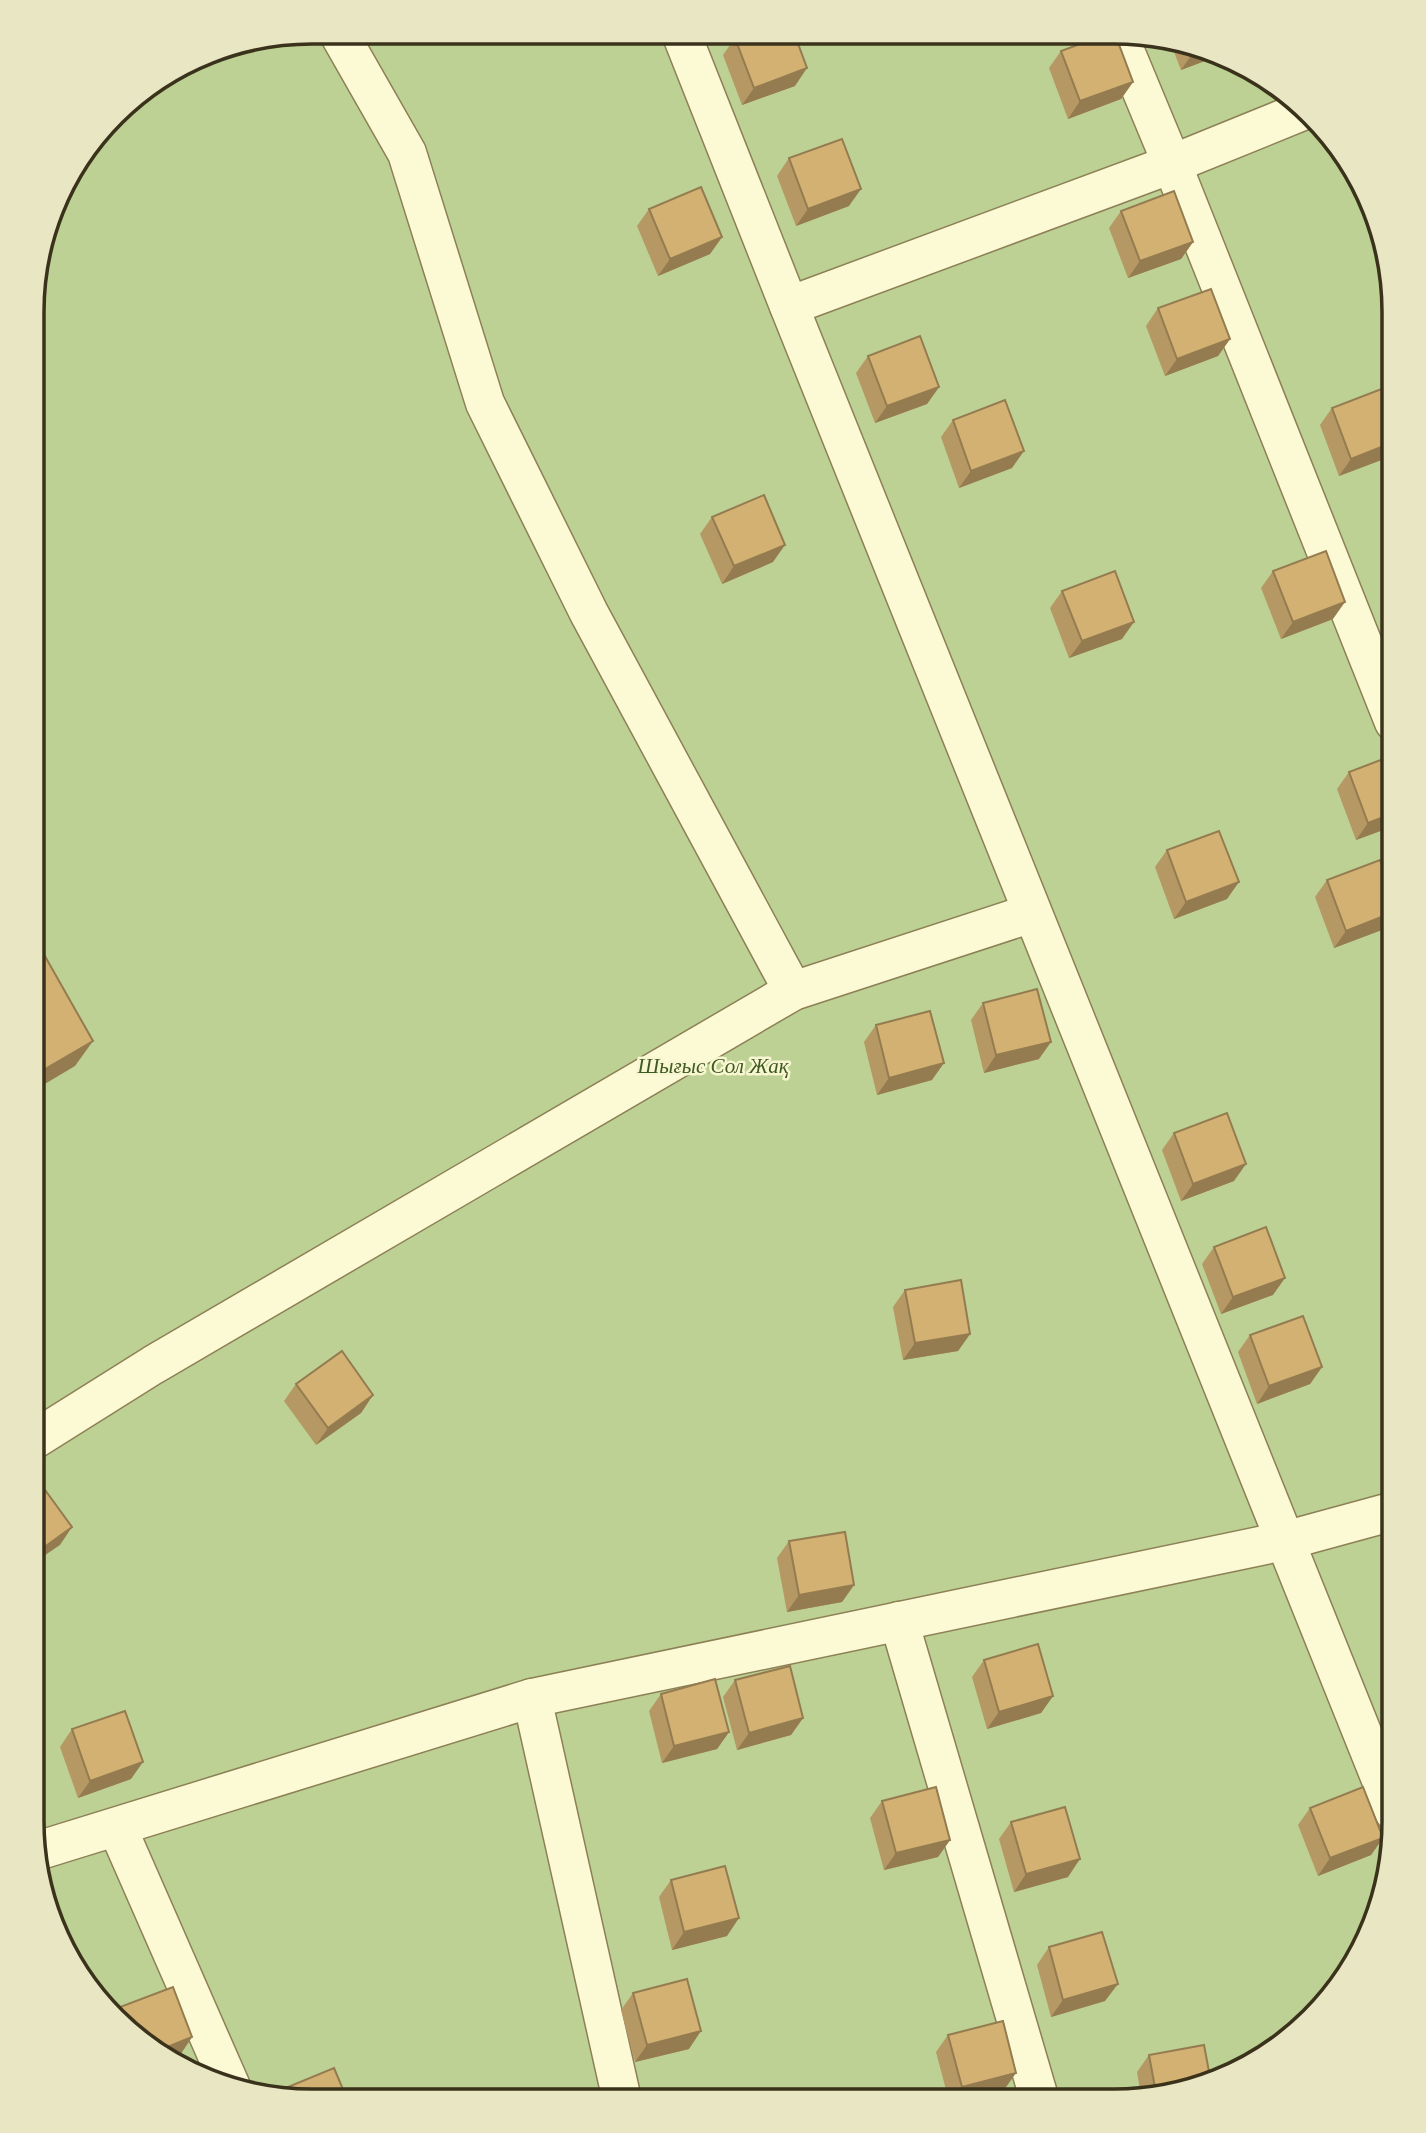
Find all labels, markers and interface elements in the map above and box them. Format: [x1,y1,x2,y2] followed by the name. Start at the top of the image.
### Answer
[636,1054,789,1078] park label: Шығыс Сол Жақ

